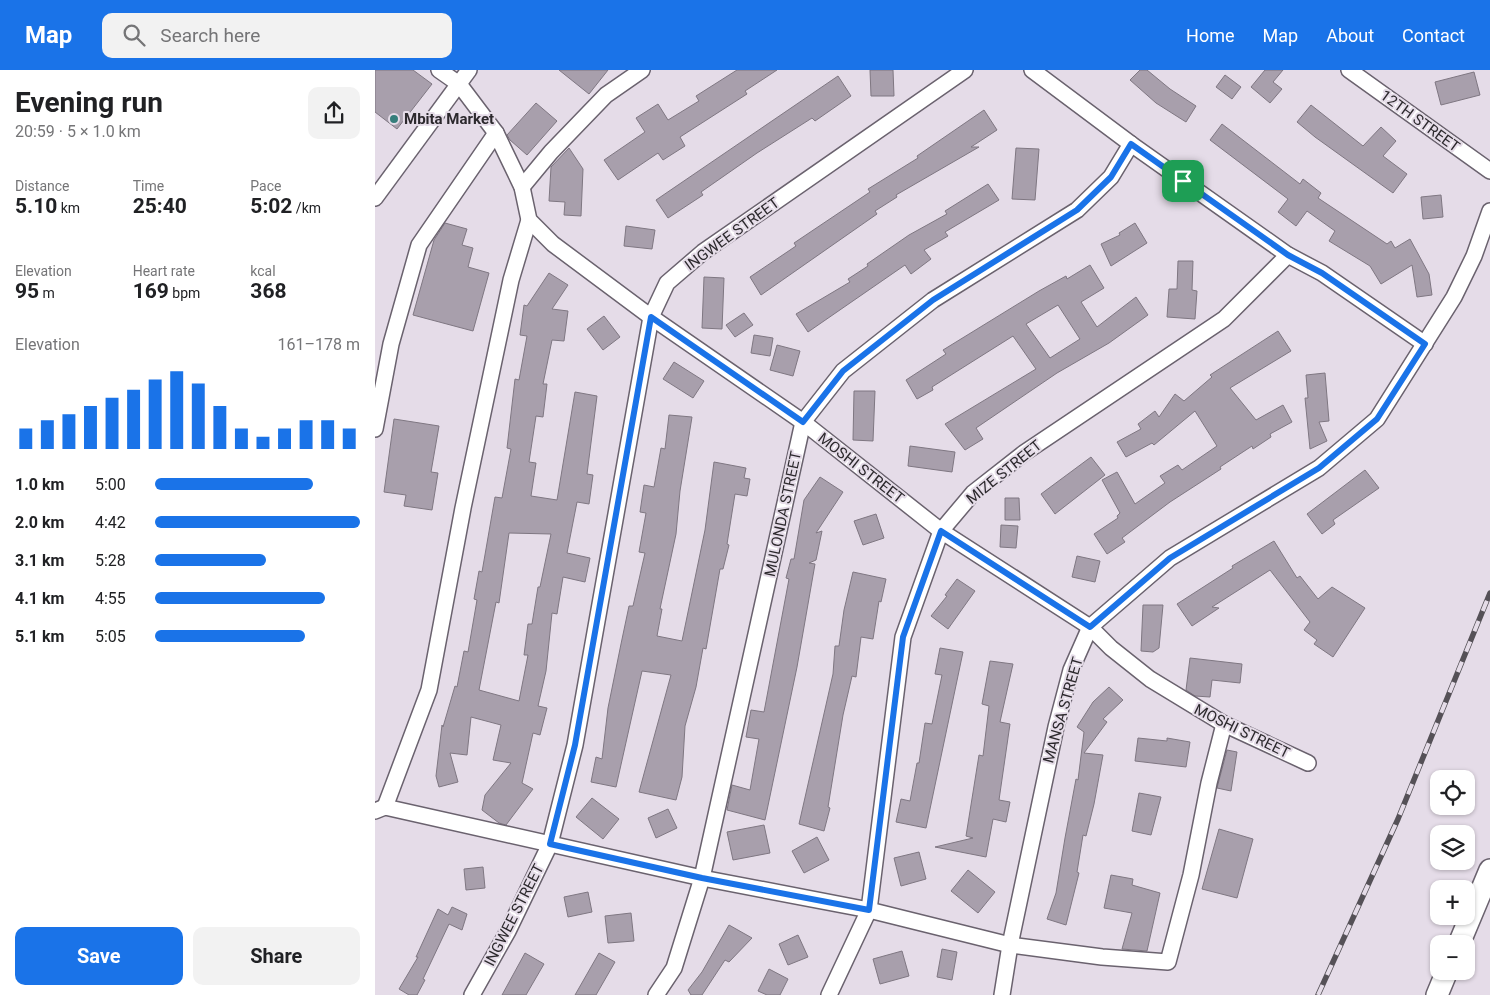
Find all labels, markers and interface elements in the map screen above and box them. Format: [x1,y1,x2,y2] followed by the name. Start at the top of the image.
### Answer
[102,13,452,58] search box
[25,21,72,49] text: Map
[120,21,148,49] icon: search
[160,24,260,47] text: Search here
[1186,25,1235,46] text: Home
[1263,25,1298,46] text: Map
[1326,25,1374,46] text: About
[1402,25,1465,46] text: Contact
[15,86,163,119] text: Evening run
[1377,86,1463,156] street label: 12TH STREET
[308,87,360,139] button: share
[404,110,494,128] place label: Mbita Market
[388,113,400,125] marker: Mbita Market
[15,122,141,141] text: 20:59 · 5 × 1.0 km
[1162,160,1204,202] pin
[1169,167,1197,195] icon: arrive
[15,178,70,194] text: Distance
[133,178,164,194] text: Time
[250,178,281,194] text: Pace
[15,194,57,218] text: 5.10
[133,194,187,218] text: 25:40
[250,194,292,218] text: 5:02
[681,194,783,274] street label: INGWEE STREET
[57,200,80,216] text: km
[292,200,321,216] text: /km
[15,263,72,279] text: Elevation
[133,263,195,279] text: Heart rate
[250,263,276,279] text: kcal
[15,279,39,303] text: 95
[133,279,169,303] text: 169
[250,279,286,303] text: 368
[39,285,55,301] text: m
[169,285,200,301] text: bpm
[15,335,80,354] text: Elevation
[278,335,360,354] text: 161–178 m
[814,429,908,507] street label: MOSHI STREET
[963,436,1045,508] street label: MIZE STREET
[761,450,805,578] street label: MULONDA STREET
[15,475,64,494] text: 1.0 km
[95,475,126,494] text: 5:00
[15,513,64,532] text: 2.0 km
[95,513,126,532] text: 4:42
[15,551,64,570] text: 3.1 km
[95,551,126,570] text: 5:28
[15,589,64,608] text: 4.1 km
[95,589,126,608] text: 4:55
[15,627,64,646] text: 5.1 km
[95,627,126,646] text: 5:05
[1039,655,1087,765] street label: MANSA STREET
[1191,700,1293,762] street label: MOSHI STREET
[1430,770,1475,980] map controls
[1430,770,1475,815] button: locate
[1430,825,1475,870] button: layers
[480,861,548,969] street label: INGWEE STREET
[1430,880,1475,925] button: +
[15,927,183,985] button: Save
[193,927,360,985] button: Share
[1430,935,1475,980] button: −

